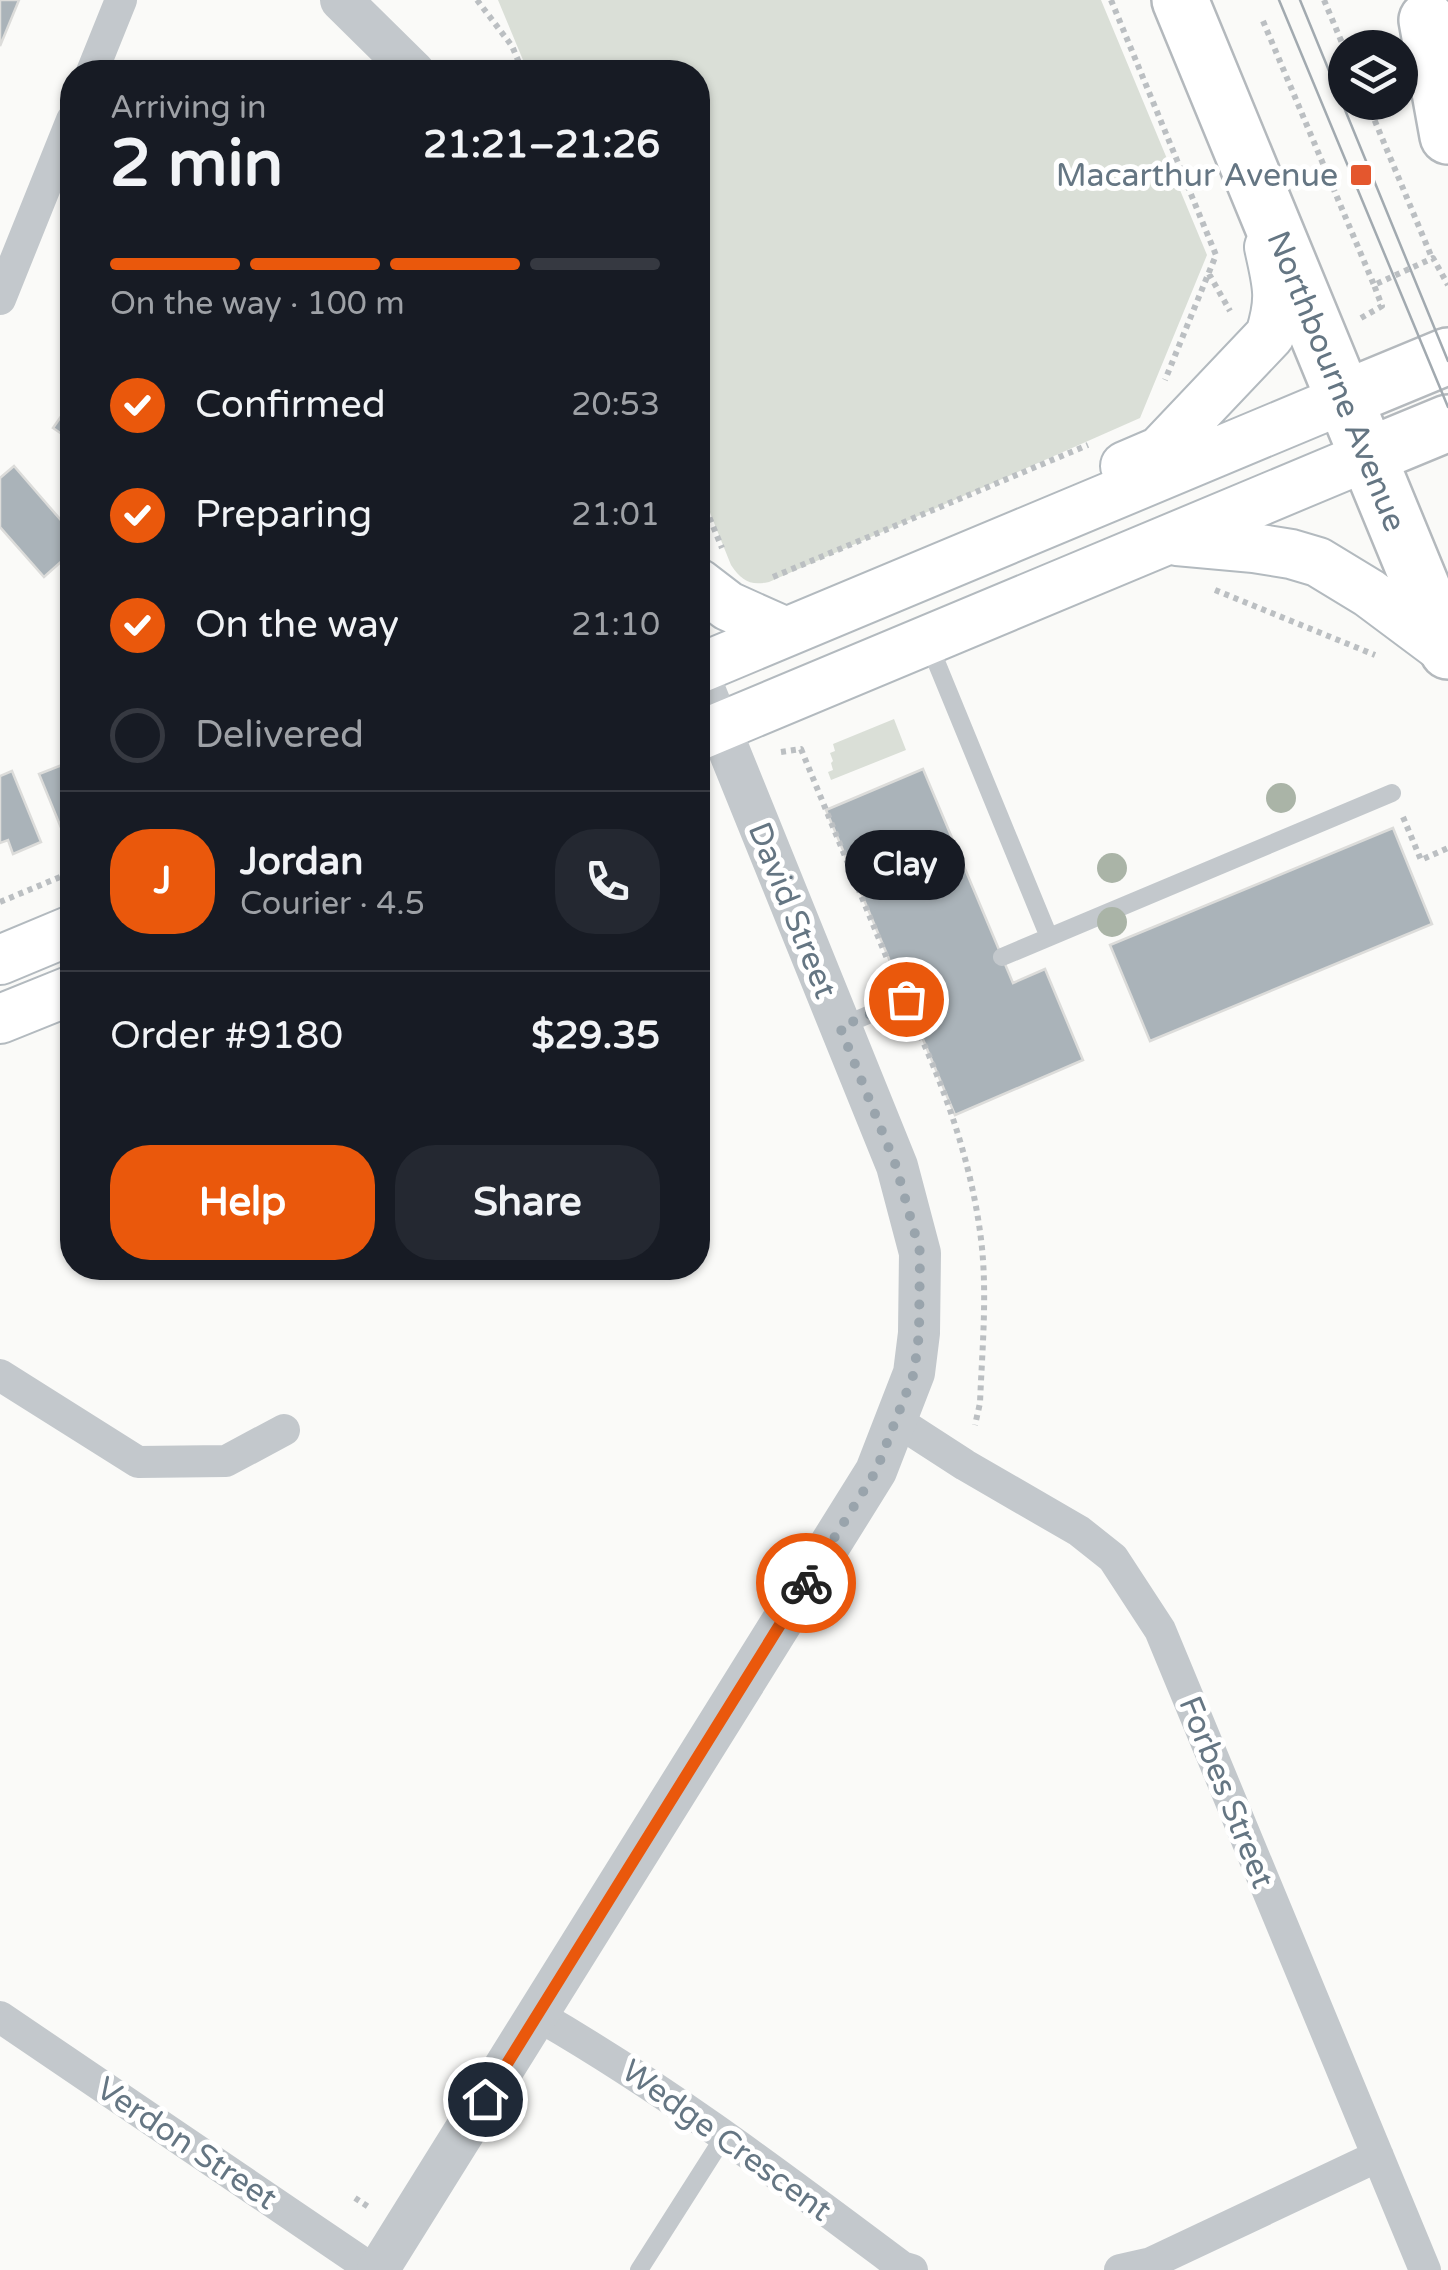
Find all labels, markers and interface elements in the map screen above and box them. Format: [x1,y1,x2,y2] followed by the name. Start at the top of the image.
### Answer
[1328,30,1418,120] map controls
[1328,30,1418,120] button: layers
[110,89,267,127] text: Arriving in
[423,122,660,168] text: 21:21–21:26
[110,125,283,204] text: 2 min
[1056,157,1338,195] place label: Macarthur Avenue
[1348,162,1374,188] marker: Macarthur Avenue
[1258,226,1414,537] street label: Northbourne Avenue
[110,285,405,323] text: On the way · 100 m
[110,378,165,433] icon: check
[195,382,386,428] text: Confirmed
[571,386,660,424] text: 20:53
[110,488,165,543] icon: check
[195,492,372,538] text: Preparing
[571,496,660,534] text: 21:01
[110,598,165,653] icon: check
[195,602,399,648] text: On the way
[571,606,660,644] text: 21:10
[195,712,364,758] text: Delivered
[740,817,845,1004] street label: David Street
[555,829,660,934] button: phone
[846,829,966,899] callout: Clay
[240,839,363,885] text: Jordan
[872,846,938,884] text: Clay
[154,858,171,904] text: J
[240,885,425,923] text: Courier · 4.5
[864,957,949,1042] pin
[879,972,934,1027] icon: bag
[110,1013,343,1059] text: Order #9180
[531,1013,660,1059] text: $29.35
[110,1145,375,1260] button: Help
[395,1145,660,1260] button: Share
[756,1533,856,1633] courier
[779,1556,834,1611] icon: bike
[1170,1691,1282,1894] street label: Forbes Street
[614,2052,838,2230] street label: Wedge Crescent
[443,2057,528,2142] pin
[89,2070,284,2218] street label: Verdon Street
[458,2072,513,2127] icon: home

